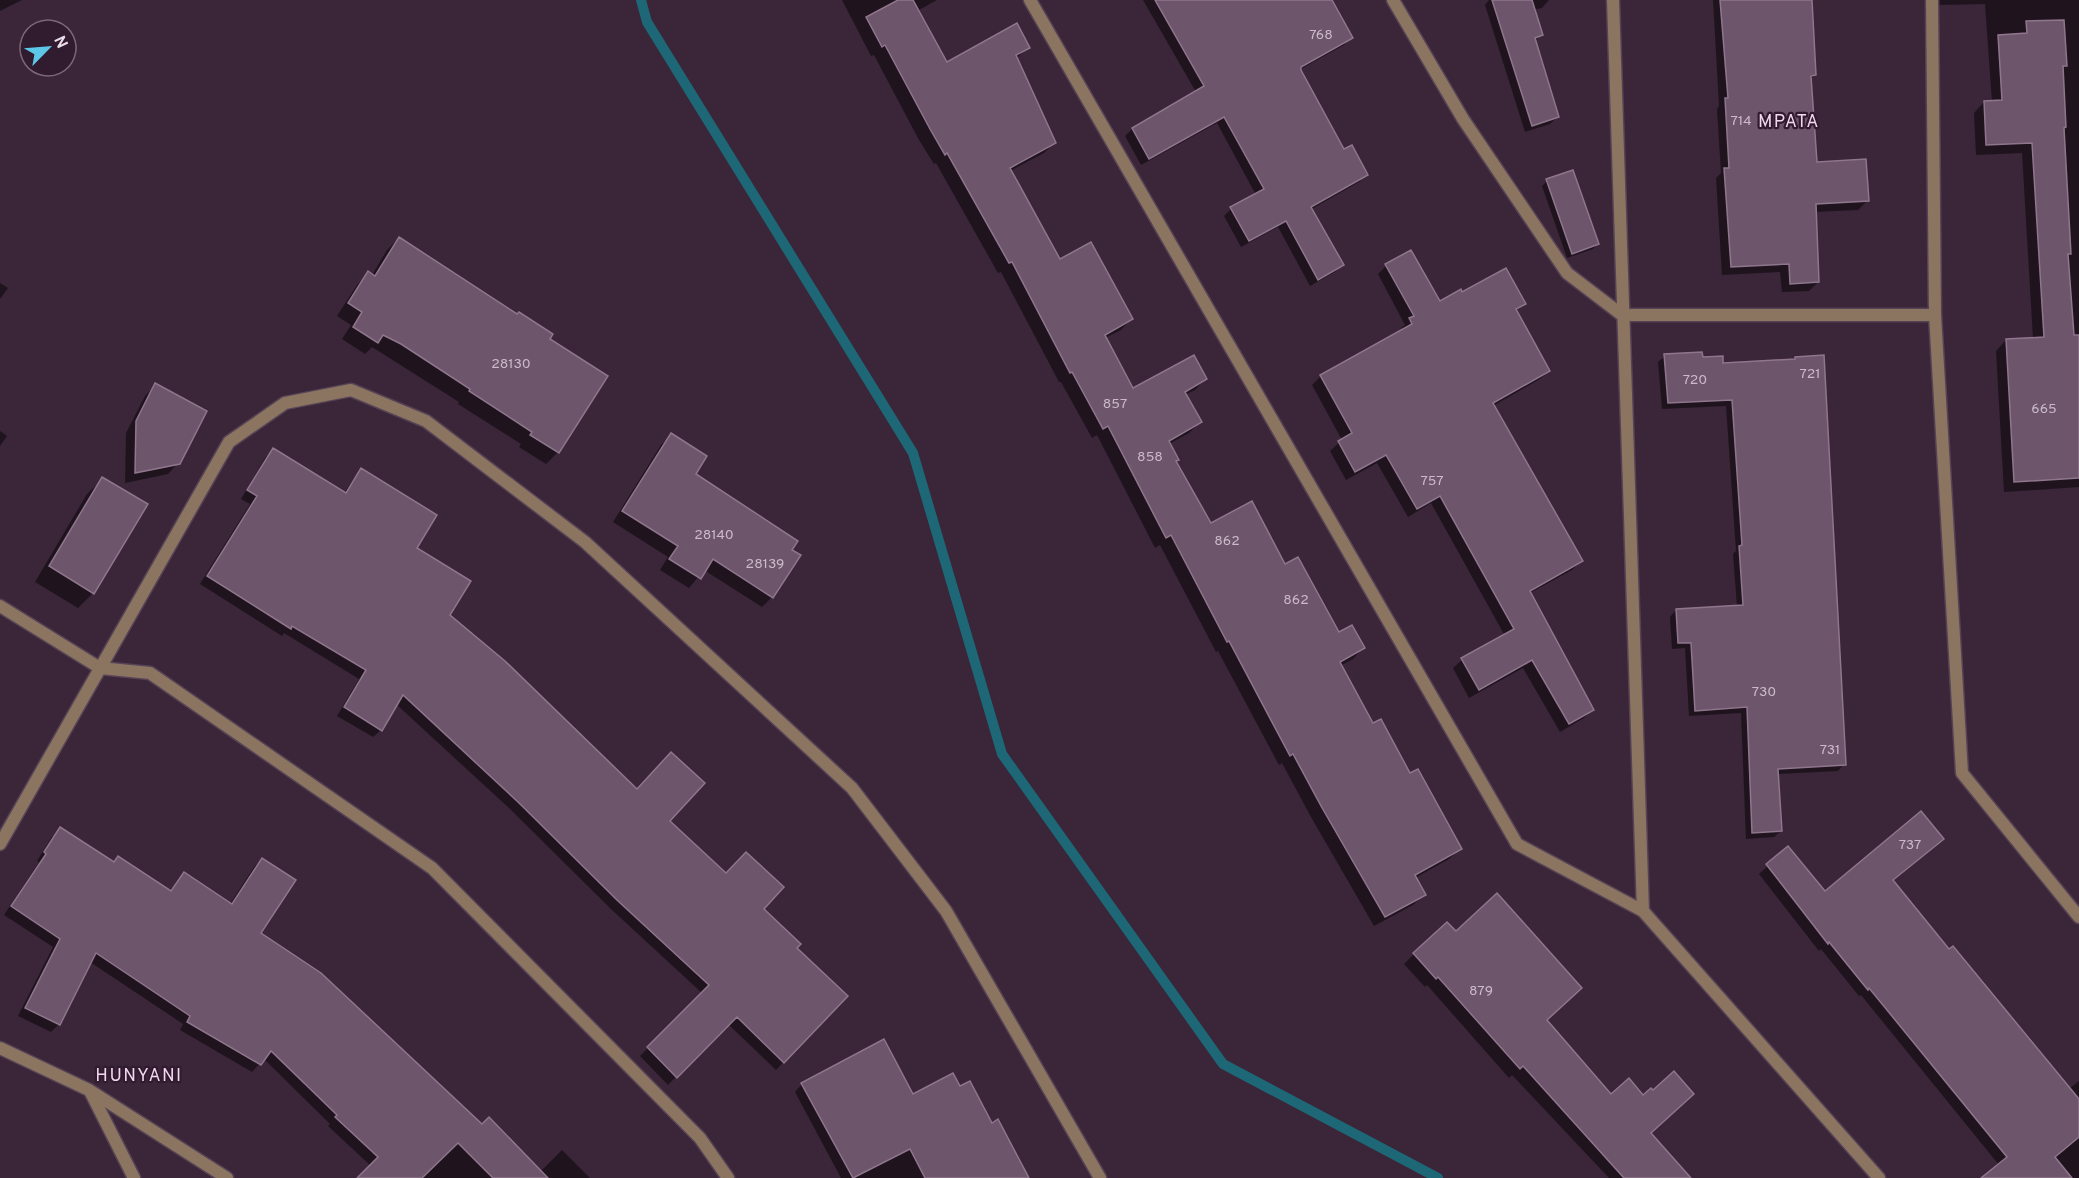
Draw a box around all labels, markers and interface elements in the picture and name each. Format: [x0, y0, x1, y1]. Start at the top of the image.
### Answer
north arrow [18, 18, 78, 78]
house number: 768 [1309, 27, 1333, 44]
text: N [48, 33, 71, 52]
district label: MPATA [1758, 111, 1820, 134]
house number: 714 [1730, 113, 1752, 130]
house number: 28130 [491, 356, 531, 373]
house number: 721 [1800, 366, 1820, 383]
house number: 720 [1683, 372, 1707, 389]
house number: 857 [1103, 396, 1127, 413]
house number: 665 [2031, 401, 2057, 418]
house number: 858 [1137, 449, 1163, 466]
house number: 757 [1420, 473, 1444, 490]
house number: 28140 [694, 527, 734, 544]
house number: 862 [1214, 533, 1240, 550]
house number: 28139 [746, 556, 784, 573]
house number: 862 [1283, 592, 1309, 609]
house number: 730 [1752, 684, 1776, 701]
house number: 731 [1820, 742, 1840, 759]
house number: 737 [1899, 837, 1921, 854]
house number: 879 [1469, 983, 1493, 1000]
district label: HUNYANI [95, 1065, 183, 1088]

